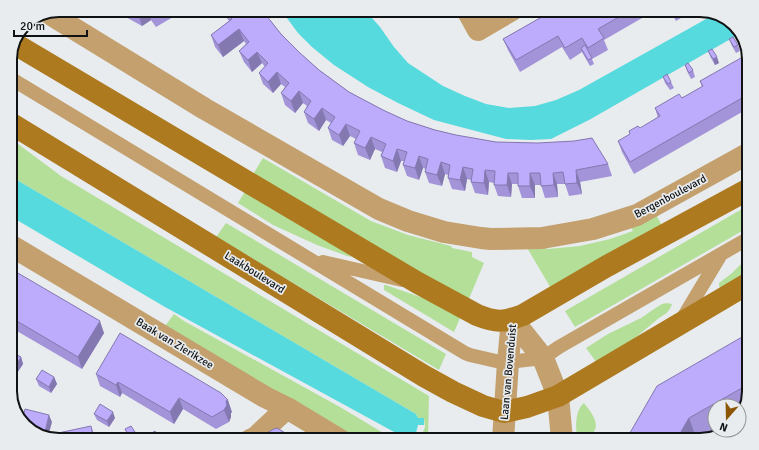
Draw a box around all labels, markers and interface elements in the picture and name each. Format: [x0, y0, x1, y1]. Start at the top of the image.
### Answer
scale bar [14, 12, 87, 38]
text: 20 m [20, 19, 45, 34]
street label: Bergenboulevard [632, 172, 709, 221]
street label: Laakboulevard [222, 249, 287, 296]
street label: Baak van Zierikzee [134, 315, 216, 372]
street label: Laan van Bovenduist [498, 323, 519, 421]
north arrow [707, 398, 747, 438]
text: N [718, 420, 730, 434]

